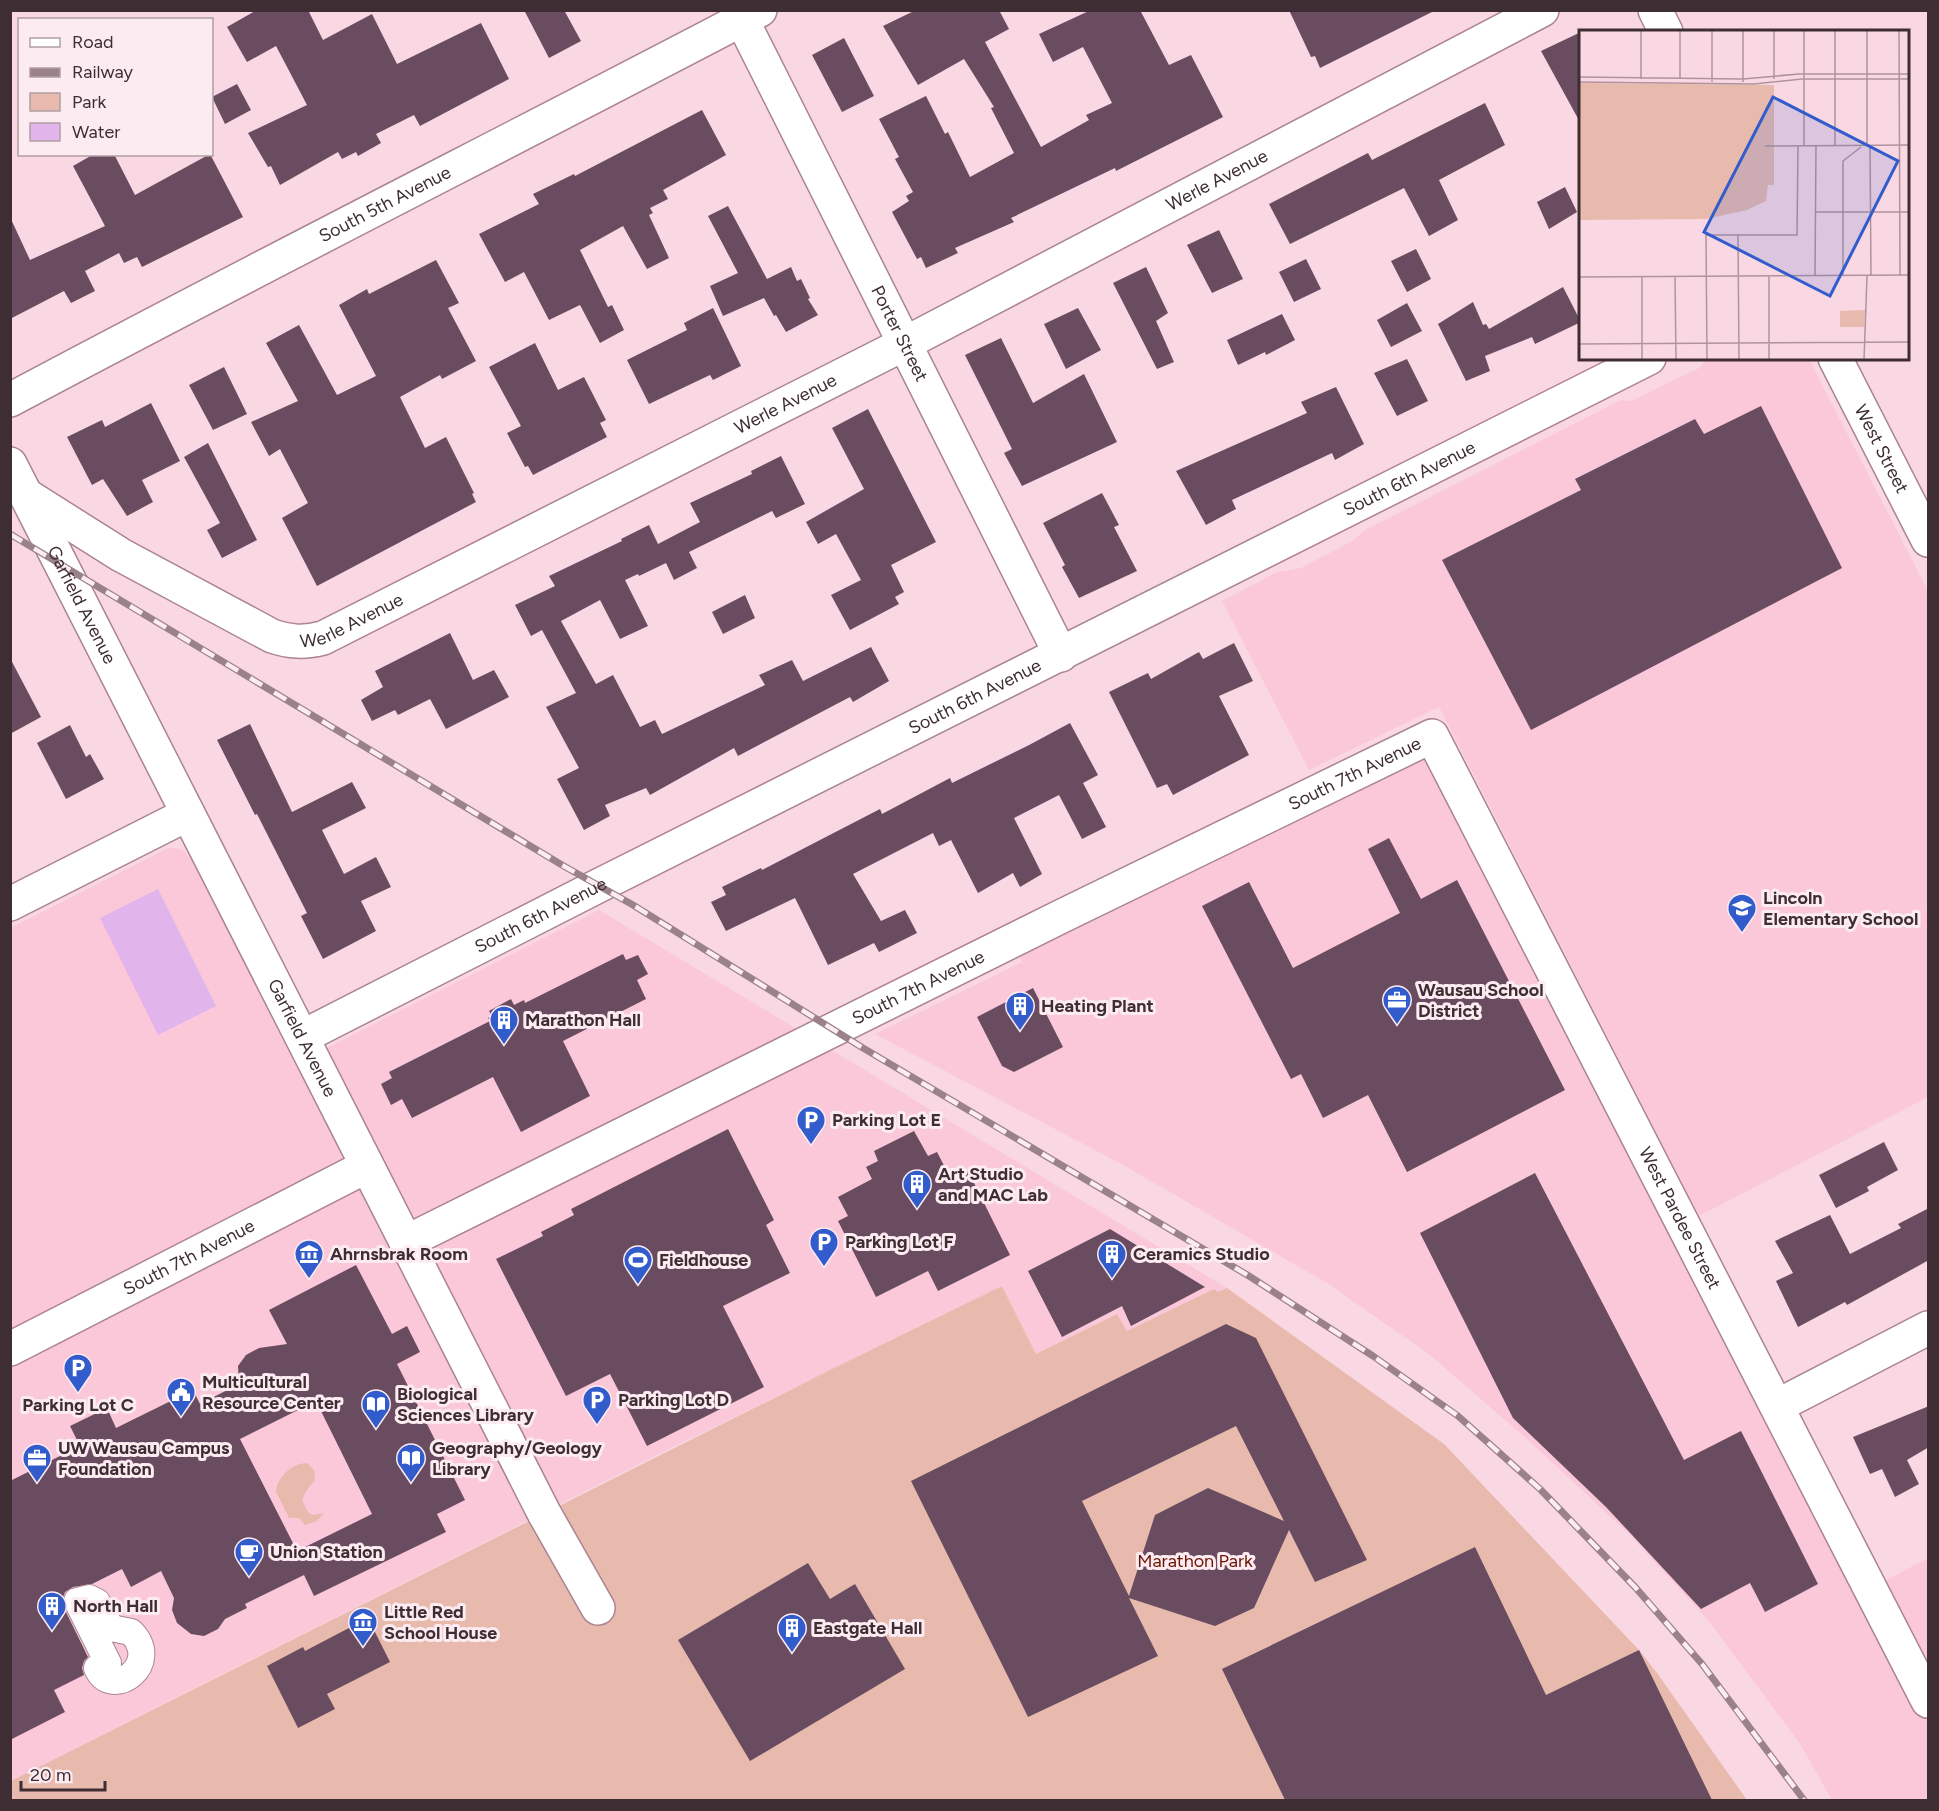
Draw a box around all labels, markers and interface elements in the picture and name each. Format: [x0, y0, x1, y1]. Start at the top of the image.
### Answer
legend [18, 18, 213, 156]
inset map [1579, 30, 1909, 360]
text: Road [72, 31, 113, 53]
text: Railway [72, 61, 134, 83]
text: Park [72, 91, 107, 113]
text: Water [72, 121, 120, 143]
street label: Werle Avenue [1162, 144, 1272, 216]
street label: South 5th Avenue [315, 161, 455, 247]
street label: Porter Street [866, 282, 933, 385]
street label: Werle Avenue [731, 369, 841, 439]
street label: West Street [1850, 401, 1913, 497]
street label: South 6th Avenue [1339, 436, 1479, 521]
street label: Garfield Avenue [42, 542, 121, 668]
street label: Werle Avenue [299, 588, 407, 653]
street label: South 6th Avenue [905, 654, 1045, 739]
street label: South 7th Avenue [1285, 732, 1425, 815]
street label: South 6th Avenue [471, 872, 611, 958]
place label: Lincoln Elementary School [1763, 887, 1918, 930]
school or university icon: Lincoln Elementary School [1726, 892, 1758, 934]
street label: South 7th Avenue [849, 945, 988, 1030]
street label: Garfield Avenue [263, 975, 341, 1101]
place label: Wausau School District [1418, 979, 1544, 1022]
office icon: Wausau School District [1381, 984, 1413, 1026]
building icon: Heating Plant [1004, 990, 1036, 1032]
place label: Heating Plant [1041, 995, 1154, 1017]
building icon: Marathon Hall [488, 1004, 520, 1046]
place label: Marathon Hall [525, 1009, 641, 1031]
parking icon: Parking Lot E [795, 1104, 827, 1146]
place label: Parking Lot E [832, 1109, 941, 1131]
street label: West Pardee Street [1634, 1143, 1725, 1293]
place label: Art Studio and MAC Lab [938, 1163, 1048, 1206]
building icon: Art Studio and MAC Lab [901, 1168, 933, 1210]
street label: South 7th Avenue [119, 1214, 258, 1300]
parking icon: Parking Lot F [808, 1226, 840, 1268]
place label: Parking Lot F [845, 1231, 953, 1253]
museum icon: Ahrnsbrak Room [293, 1238, 325, 1280]
building icon: Ceramics Studio [1096, 1238, 1128, 1280]
place label: Ahrnsbrak Room [330, 1243, 468, 1265]
place label: Ceramics Studio [1133, 1243, 1270, 1265]
sports icon: Fieldhouse [622, 1244, 654, 1286]
place label: Fieldhouse [659, 1249, 748, 1271]
parking icon: Parking Lot C [62, 1352, 94, 1394]
place label: Multicultural Resource Center [202, 1371, 341, 1414]
public building icon: Multicultural Resource Center [165, 1376, 197, 1418]
place label: Biological Sciences Library [397, 1383, 534, 1426]
parking icon: Parking Lot D [581, 1384, 613, 1426]
library icon: Biological Sciences Library [360, 1388, 392, 1430]
place label: Parking Lot D [618, 1389, 729, 1411]
place label: Parking Lot C [22, 1394, 134, 1416]
place label: UW Wausau Campus Foundation [58, 1437, 230, 1480]
place label: Geography/Geology Library [432, 1437, 603, 1480]
office icon: UW Wausau Campus Foundation [21, 1442, 53, 1484]
library icon: Geography/Geology Library [395, 1442, 427, 1484]
cafe icon: Union Station [233, 1536, 265, 1578]
place label: Union Station [270, 1541, 383, 1563]
park label: Marathon Park [1137, 1550, 1253, 1572]
building icon: North Hall [36, 1590, 68, 1632]
place label: North Hall [73, 1595, 158, 1617]
place label: Little Red School House [384, 1601, 497, 1644]
museum icon: Little Red School House [347, 1606, 379, 1648]
building icon: Eastgate Hall [776, 1612, 808, 1654]
place label: Eastgate Hall [813, 1617, 922, 1639]
scale bar [21, 1754, 105, 1792]
text: 20 m [30, 1764, 71, 1786]

